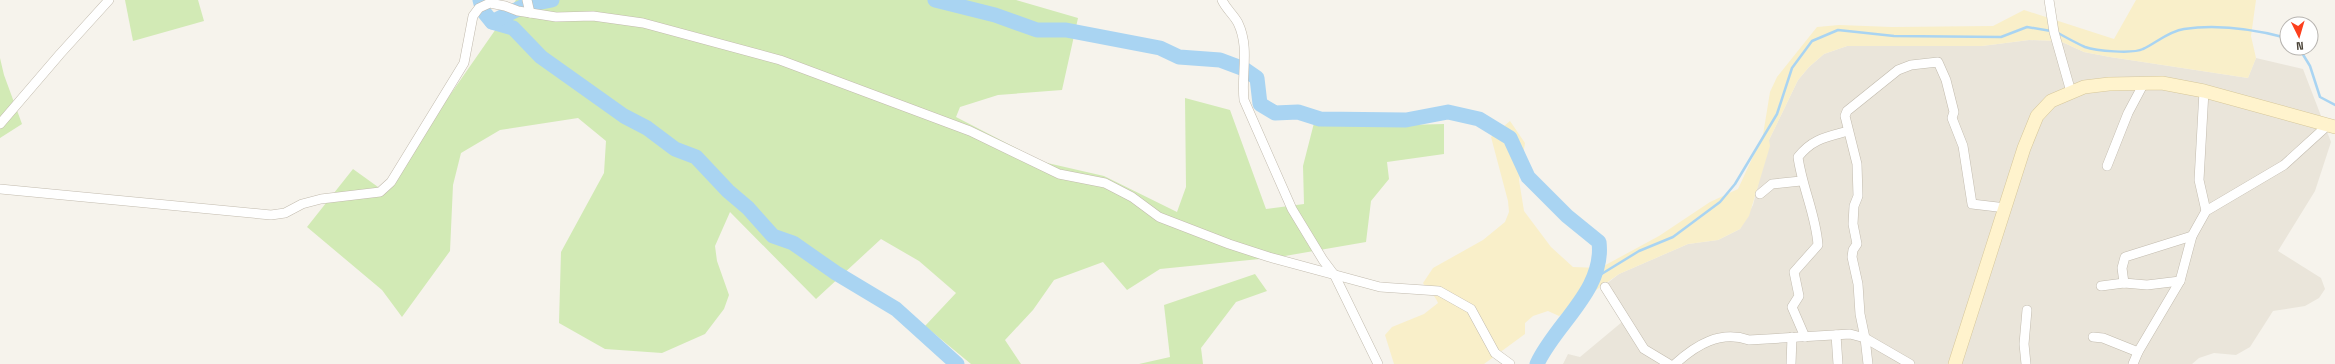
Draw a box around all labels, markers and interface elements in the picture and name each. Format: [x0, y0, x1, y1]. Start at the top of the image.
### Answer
north arrow [2279, 16, 2319, 56]
text: N [2296, 39, 2304, 53]

